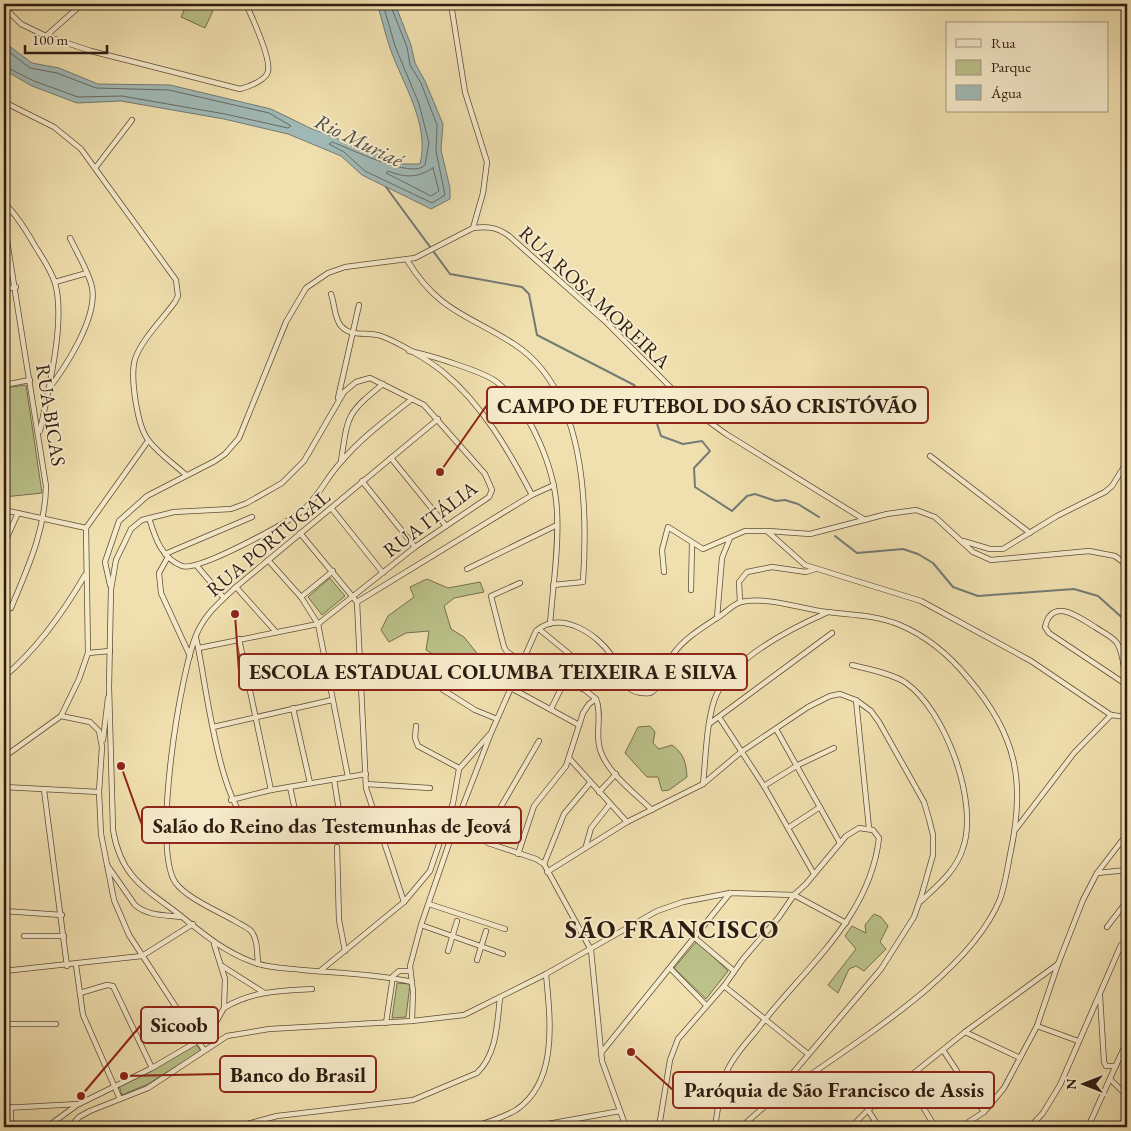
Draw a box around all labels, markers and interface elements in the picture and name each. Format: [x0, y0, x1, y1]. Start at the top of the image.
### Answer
scale bar [25, 22, 108, 54]
legend [946, 22, 1108, 112]
text: 100 m [32, 30, 69, 49]
text: Rua [991, 33, 1016, 52]
text: Parque [991, 57, 1031, 76]
text: Água [990, 83, 1022, 102]
water label: Rio Muriaé [310, 107, 409, 174]
street label: RUA ROSA MOREIRA [514, 220, 676, 374]
street label: RUA BICAS [30, 362, 72, 468]
callout: CAMPO DE FUTEBOL DO SÃO CRISTÓVÃO [487, 387, 928, 423]
text: CAMPO DE FUTEBOL DO SÃO CRISTÓVÃO [497, 392, 917, 419]
street label: RUA ITÁLIA [378, 475, 482, 563]
street label: RUA PORTUGAL [201, 483, 335, 602]
callout: ESCOLA ESTADUAL COLUMBA TEIXEIRA E SILVA [239, 654, 747, 690]
text: ESCOLA ESTADUAL COLUMBA TEIXEIRA E SILVA [249, 658, 738, 685]
callout: Salão do Reino das Testemunhas de Jeová [142, 807, 521, 843]
text: Salão do Reino das Testemunhas de Jeová [153, 812, 512, 839]
district label: SÃO FRANCISCO [565, 913, 779, 945]
callout: Sicoob [141, 1007, 218, 1043]
text: Sicoob [150, 1011, 208, 1038]
callout: Banco do Brasil [220, 1056, 376, 1092]
north arrow [1058, 1058, 1108, 1108]
text: Banco do Brasil [230, 1061, 366, 1088]
callout: Paróquia de São Francisco de Assis [673, 1072, 994, 1108]
text: Paróquia de São Francisco de Assis [684, 1076, 984, 1103]
text: N [1062, 1078, 1080, 1090]

